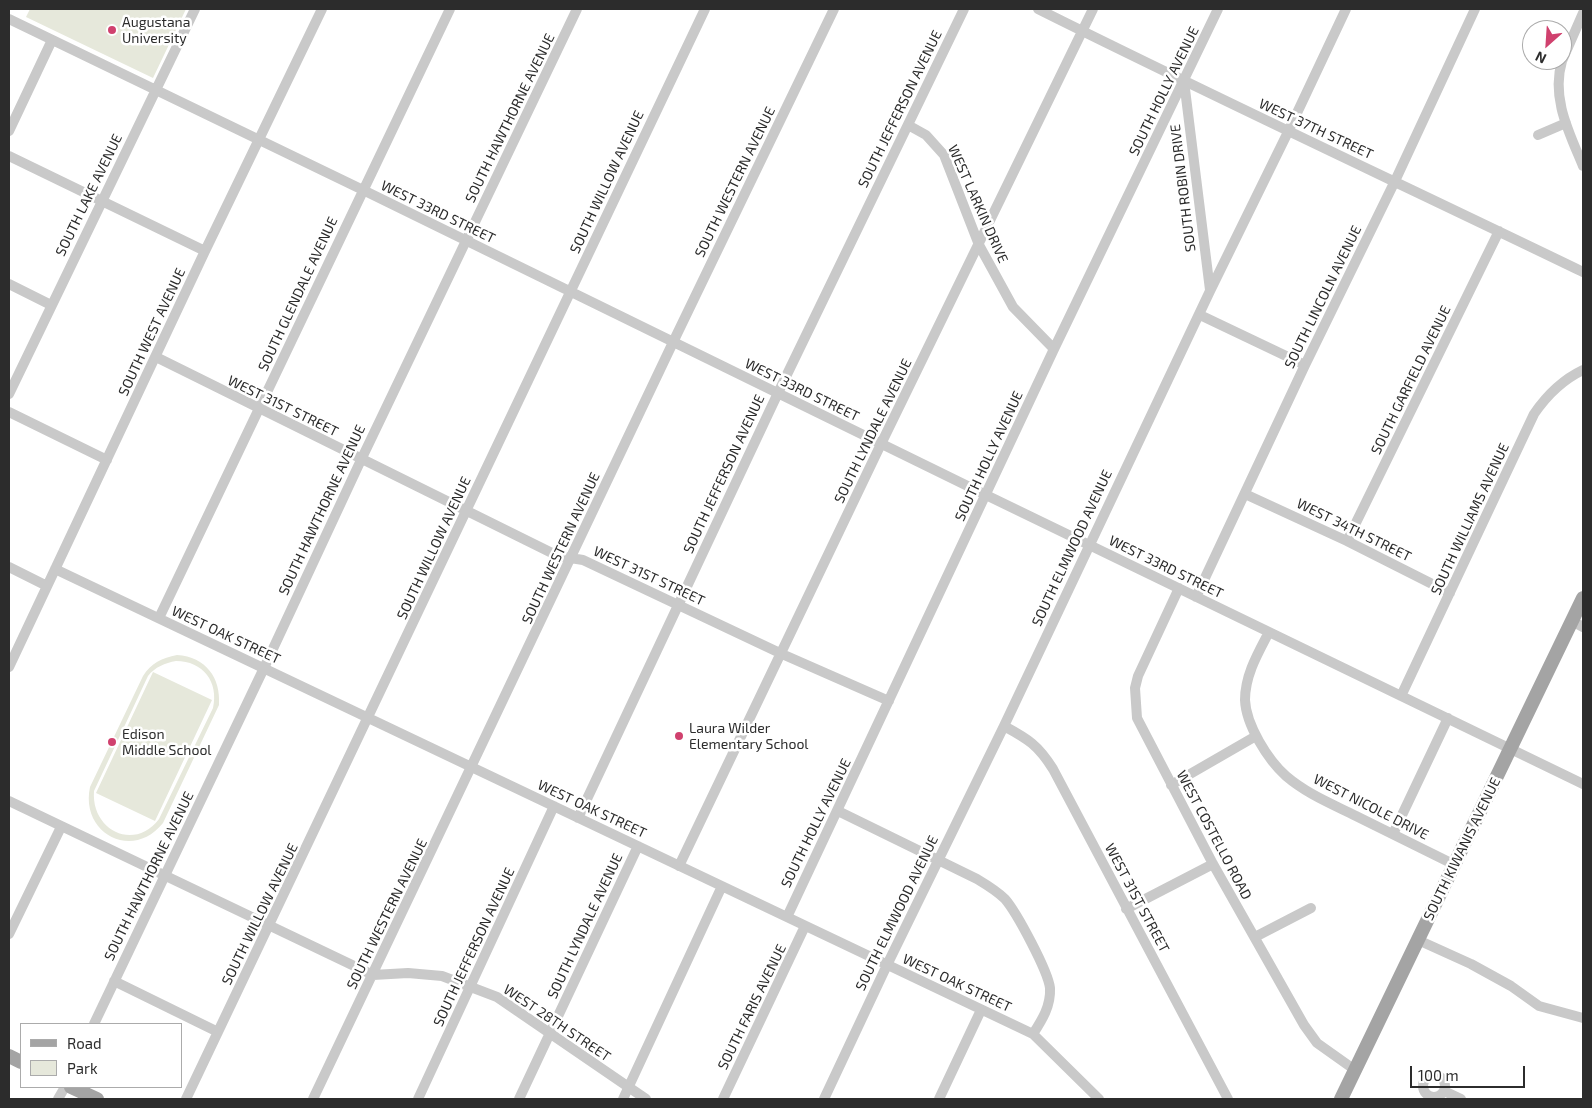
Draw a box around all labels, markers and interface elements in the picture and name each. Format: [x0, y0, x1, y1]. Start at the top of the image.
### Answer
place label: Augustana University [122, 14, 190, 46]
north arrow [1522, 20, 1572, 70]
marker: Augustana University [106, 24, 118, 36]
street label: SOUTH HOLLY AVENUE [1125, 24, 1203, 158]
street label: SOUTH JEFFERSON AVENUE [854, 28, 946, 190]
street label: SOUTH HAWTHORNE AVENUE [462, 31, 558, 205]
text: N [1532, 48, 1549, 68]
street label: WEST 37TH STREET [1256, 95, 1376, 163]
street label: SOUTH WESTERN AVENUE [691, 104, 779, 260]
street label: SOUTH WILLOW AVENUE [567, 108, 647, 256]
street label: SOUTH ROBIN DRIVE [1167, 123, 1199, 253]
street label: SOUTH LAKE AVENUE [52, 131, 126, 259]
street label: WEST LARKIN DRIVE [944, 142, 1012, 266]
street label: WEST 33RD STREET [378, 177, 498, 247]
street label: SOUTH GLENDALE AVENUE [255, 214, 341, 374]
street label: SOUTH LINCOLN AVENUE [1281, 223, 1365, 371]
street label: SOUTH WEST AVENUE [115, 265, 189, 399]
street label: SOUTH GARFIELD AVENUE [1368, 303, 1454, 457]
street label: WEST 33RD STREET [742, 355, 862, 425]
street label: SOUTH LYNDALE AVENUE [831, 356, 915, 506]
street label: WEST 31ST STREET [225, 372, 341, 440]
street label: SOUTH HOLLY AVENUE [951, 388, 1027, 524]
street label: SOUTH JEFFERSON AVENUE [680, 392, 768, 556]
street label: SOUTH HAWTHORNE AVENUE [275, 422, 369, 598]
street label: SOUTH WILLIAMS AVENUE [1427, 440, 1513, 598]
street label: SOUTH ELMWOOD AVENUE [1028, 467, 1116, 629]
street label: SOUTH WESTERN AVENUE [518, 470, 604, 626]
street label: SOUTH WILLOW AVENUE [394, 474, 474, 622]
street label: WEST 34TH STREET [1294, 495, 1414, 565]
street label: WEST 33RD STREET [1106, 532, 1226, 602]
street label: WEST 31ST STREET [591, 543, 707, 609]
street label: WEST OAK STREET [169, 602, 283, 668]
place label: Laura Wilder Elementary School [689, 720, 808, 752]
place label: Edison Middle School [122, 726, 211, 759]
marker: Laura Wilder Elementary School [673, 730, 685, 742]
marker: Edison Middle School [106, 736, 118, 748]
street label: SOUTH HOLLY AVENUE [777, 756, 855, 890]
street label: WEST COSTELLO ROAD [1173, 768, 1255, 902]
street label: WEST NICOLE DRIVE [1311, 771, 1431, 843]
street label: SOUTH KIWANIS AVENUE [1420, 775, 1504, 923]
street label: WEST OAK STREET [535, 776, 649, 842]
street label: SOUTH HAWTHORNE AVENUE [101, 789, 197, 963]
street label: SOUTH ELMWOOD AVENUE [852, 833, 942, 993]
street label: SOUTH WESTERN AVENUE [343, 836, 431, 992]
street label: SOUTH WILLOW AVENUE [218, 840, 302, 988]
street label: WEST 31ST STREET [1101, 841, 1173, 955]
street label: SOUTH LYNDALE AVENUE [544, 851, 626, 1001]
street label: SOUTH JEFFERSON AVENUE [430, 865, 518, 1029]
street label: SOUTH FARIS AVENUE [714, 941, 790, 1073]
street label: WEST OAK STREET [900, 950, 1014, 1016]
street label: WEST 28TH STREET [500, 981, 614, 1065]
legend [20, 1023, 182, 1088]
text: Road [67, 1034, 102, 1052]
scale bar [1412, 1056, 1527, 1088]
text: Park [67, 1059, 98, 1077]
text: 100 m [1418, 1066, 1459, 1084]

